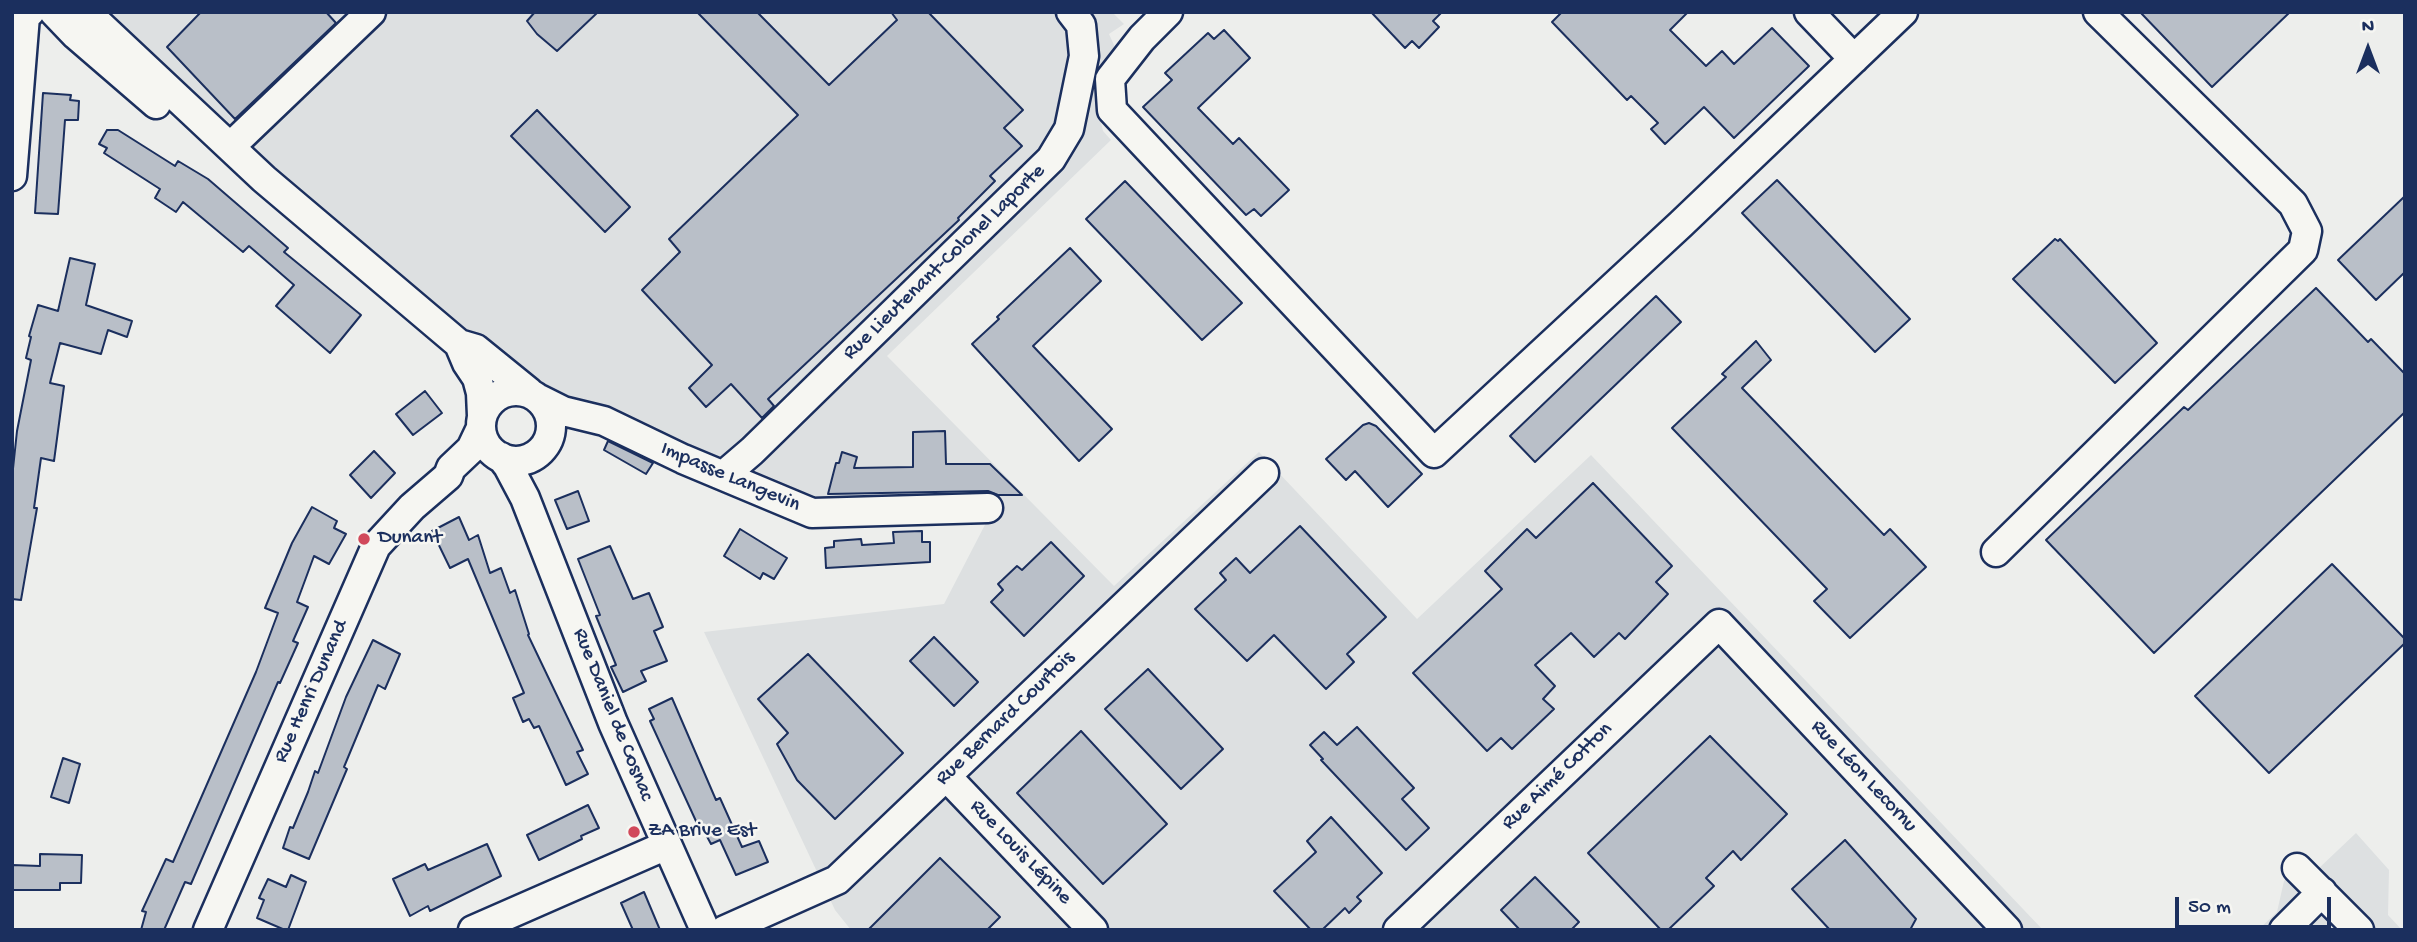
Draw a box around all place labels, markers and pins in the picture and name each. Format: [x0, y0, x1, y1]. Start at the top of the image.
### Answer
place label: Dunant [378, 526, 442, 552]
marker: Dunant [356, 531, 372, 547]
place label: ZA Brive Est [648, 819, 756, 845]
marker: ZA Brive Est [626, 824, 642, 840]

